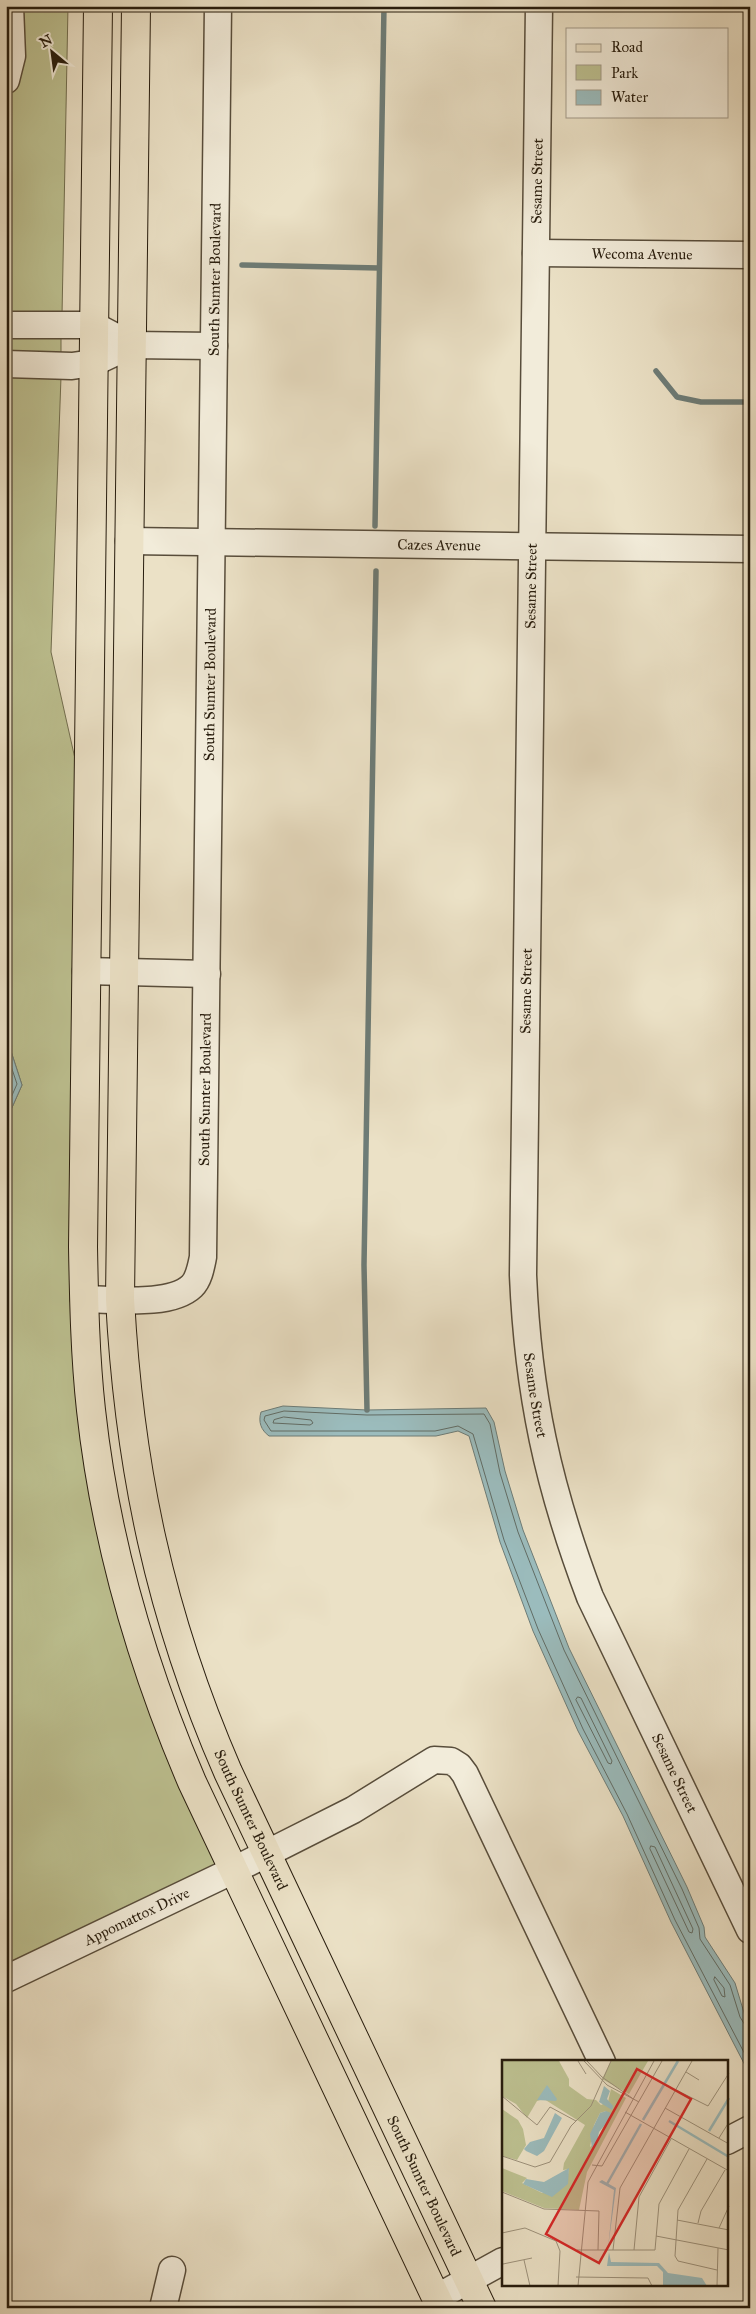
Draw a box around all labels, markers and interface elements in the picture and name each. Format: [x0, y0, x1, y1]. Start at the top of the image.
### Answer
north arrow [28, 28, 78, 78]
legend [566, 28, 728, 118]
text: N [37, 31, 55, 51]
text: Road [611, 38, 643, 56]
text: Park [611, 64, 638, 82]
text: Water [611, 88, 648, 106]
street label: Sesame Street [527, 137, 547, 224]
street label: South Sumter Boulevard [205, 202, 225, 356]
street label: Wecoma Avenue [591, 245, 693, 263]
street label: Cazes Avenue [397, 535, 481, 555]
street label: Sesame Street [521, 542, 541, 629]
street label: South Sumter Boulevard [200, 607, 220, 761]
street label: Sesame Street [516, 947, 536, 1034]
street label: South Sumter Boulevard [195, 1012, 215, 1166]
street label: Sesame Street [520, 1352, 551, 1440]
street label: Sesame Street [648, 1730, 702, 1816]
street label: South Sumter Boulevard [210, 1747, 292, 1893]
street label: Appomattox Drive [80, 1884, 192, 1950]
inset map [502, 2060, 728, 2286]
street label: South Sumter Boulevard [383, 2113, 465, 2259]

